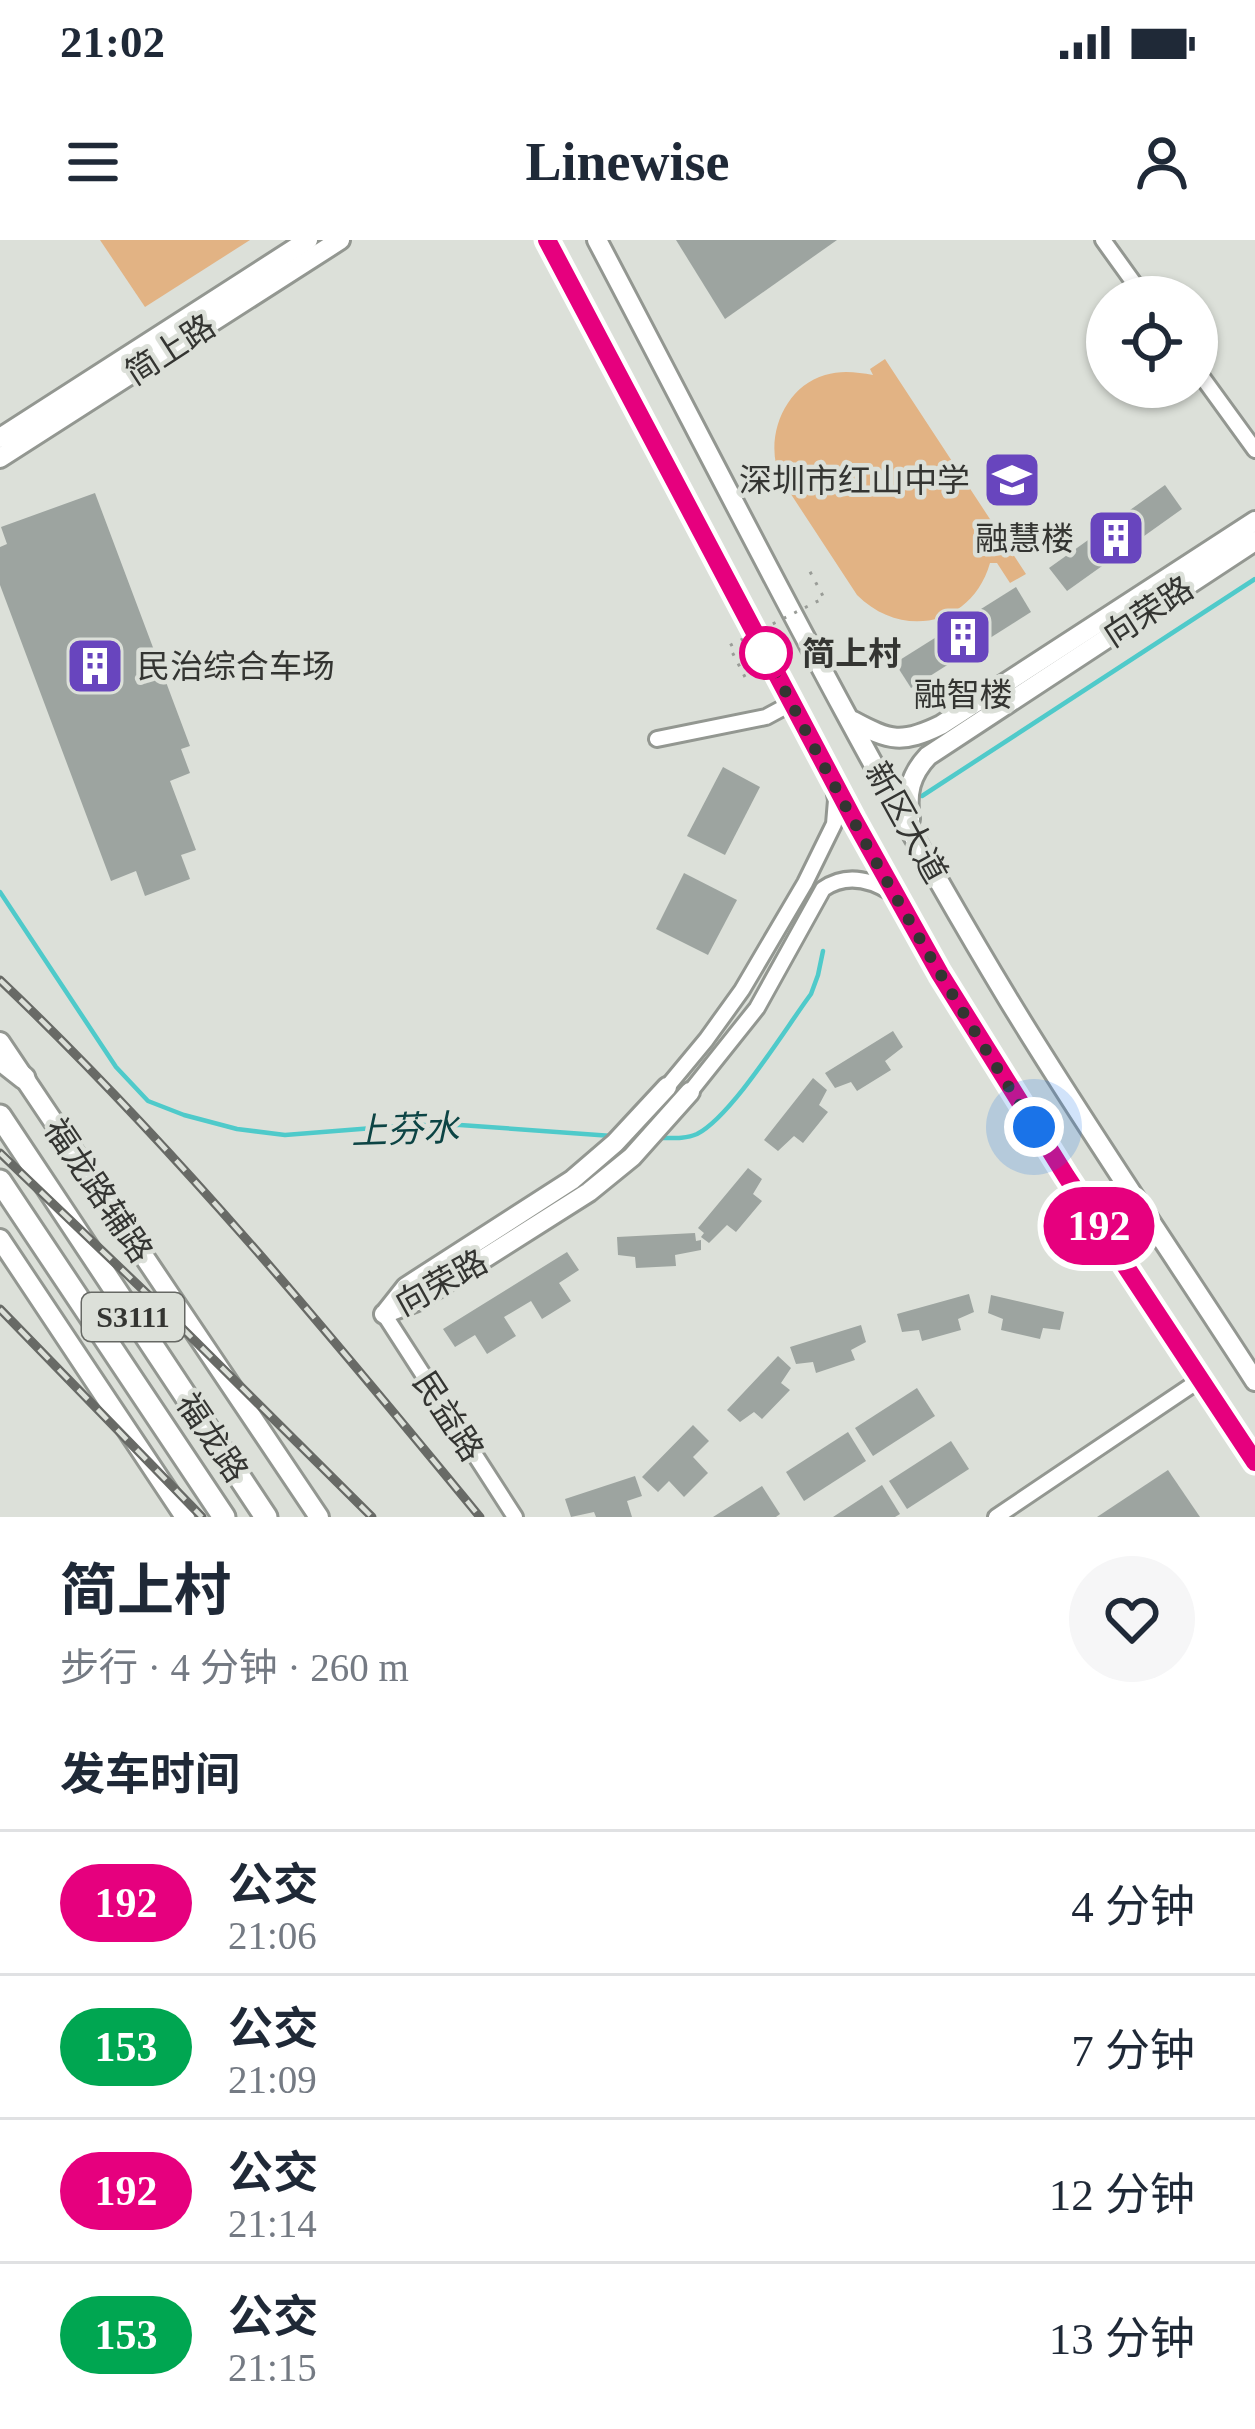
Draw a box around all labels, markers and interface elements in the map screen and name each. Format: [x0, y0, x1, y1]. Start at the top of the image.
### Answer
text: 21:02 [60, 17, 165, 67]
icon: menu [60, 129, 126, 195]
icon: person [1129, 129, 1195, 195]
text: Linewise [525, 132, 730, 192]
map controls [1086, 276, 1218, 408]
button: locate [1086, 276, 1218, 408]
street label: 简上路 [119, 308, 222, 392]
school or university icon: 深圳市红山中学 [981, 449, 1043, 511]
place label: 深圳市红山中学 [739, 463, 970, 499]
building icon: 融慧楼 [1085, 507, 1147, 569]
place label: 融慧楼 [975, 521, 1074, 557]
street label: 向荣路 [1097, 570, 1200, 654]
building icon: 融智楼 [932, 606, 994, 668]
marker: 简上村 [741, 628, 791, 678]
building icon: 民治综合车场 [64, 635, 126, 697]
place label: 简上村 [802, 636, 901, 672]
place label: 民治综合车场 [137, 649, 335, 685]
place label: 融智楼 [914, 677, 1013, 713]
street label: 新区大道 [858, 756, 954, 889]
your location [1004, 1097, 1064, 1157]
water label: 上芬水 [350, 1108, 462, 1152]
street label: 福龙路辅路 [37, 1112, 159, 1269]
line badge: 192 [1030, 1187, 1168, 1265]
text: 192 [1068, 1203, 1131, 1249]
street label: 向荣路 [389, 1243, 494, 1323]
road number: S3111 [82, 1293, 184, 1341]
street label: 民益路 [406, 1365, 490, 1468]
street label: 福龙路 [170, 1386, 255, 1489]
button: heart [1069, 1556, 1195, 1682]
text: 简上村 [60, 1559, 231, 1622]
text: 步行 · 4 分钟 · 260 m [60, 1646, 409, 1689]
text: 发车时间 [60, 1750, 240, 1800]
text: 公交 [228, 1860, 318, 1910]
text: 192 [95, 1880, 158, 1926]
text: 4 分钟 [1071, 1882, 1195, 1932]
text: 21:06 [228, 1914, 317, 1957]
text: 公交 [228, 2004, 318, 2054]
text: 153 [95, 2024, 158, 2070]
text: 7 分钟 [1071, 2026, 1195, 2076]
text: 21:09 [228, 2058, 317, 2101]
text: 公交 [228, 2148, 318, 2198]
text: 192 [95, 2168, 158, 2214]
text: 12 分钟 [1049, 2170, 1195, 2220]
text: 21:14 [228, 2202, 317, 2245]
text: 公交 [228, 2292, 318, 2342]
text: 153 [95, 2312, 158, 2358]
text: 13 分钟 [1049, 2314, 1195, 2364]
text: 21:15 [228, 2346, 317, 2389]

